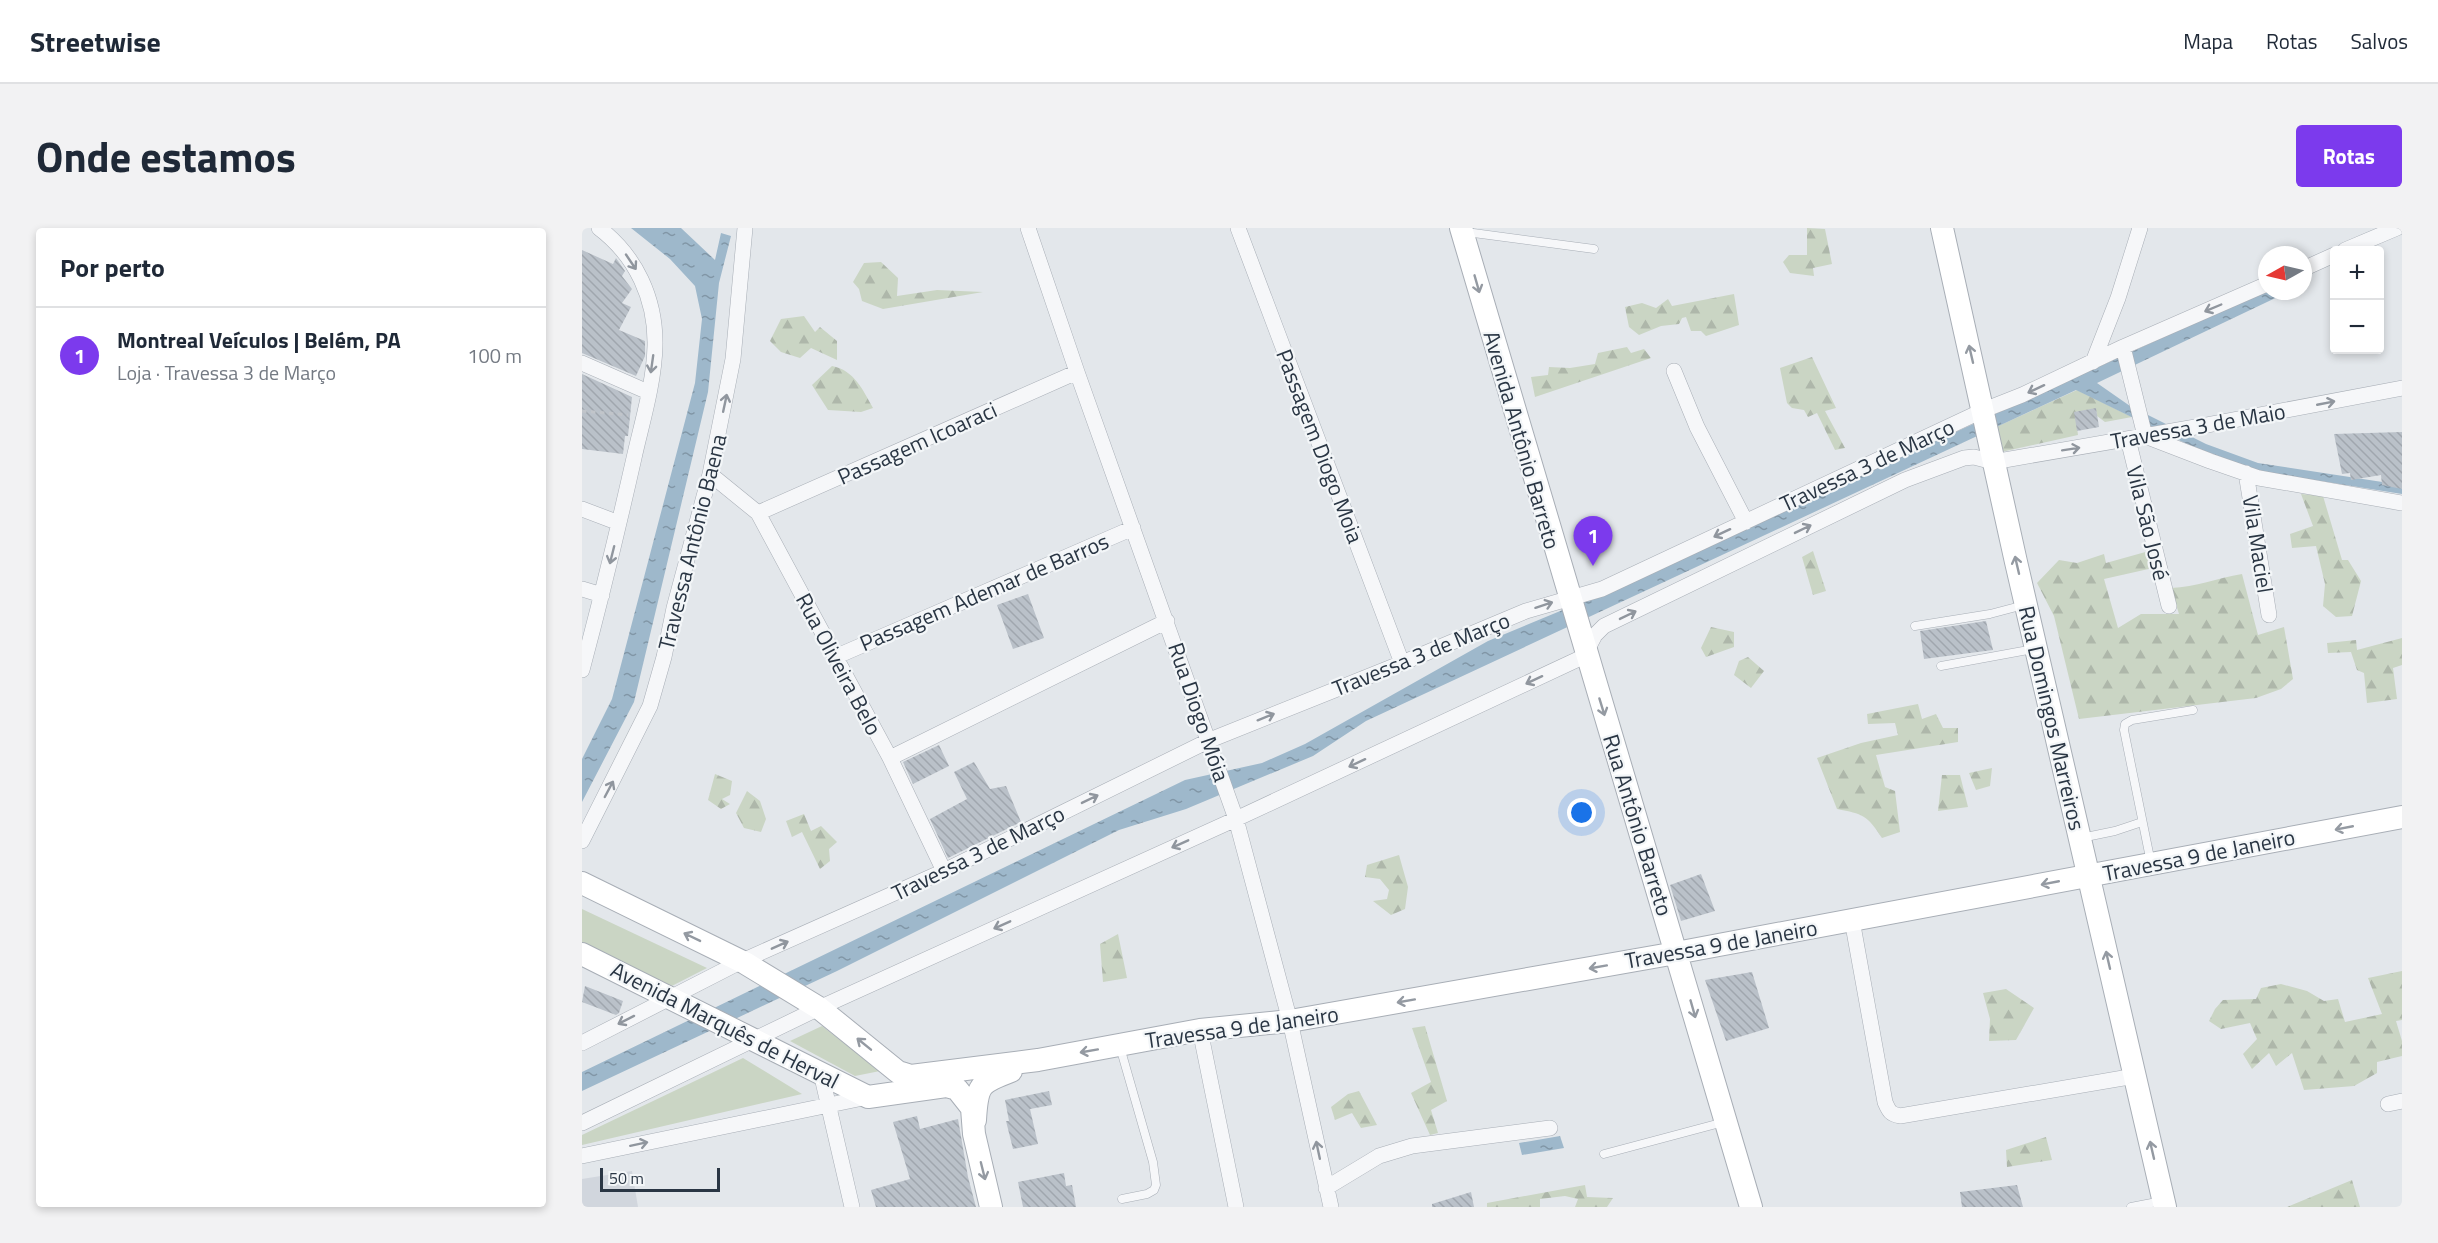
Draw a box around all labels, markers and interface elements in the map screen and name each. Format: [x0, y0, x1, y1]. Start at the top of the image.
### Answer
text: Streetwise [30, 20, 161, 63]
text: Mapa [2183, 25, 2233, 57]
text: Rotas [2266, 25, 2317, 57]
text: Salvos [2350, 25, 2408, 57]
text: Onde estamos [36, 124, 296, 188]
button: Rotas [2296, 125, 2402, 187]
north arrow [2258, 246, 2312, 300]
map controls [2330, 246, 2384, 354]
button: + [2330, 246, 2384, 300]
text: Por perto [60, 248, 165, 287]
one-way arrow [626, 253, 638, 270]
one-way arrow [1472, 274, 1483, 293]
button: − [2330, 300, 2384, 354]
one-way arrow [2205, 303, 2223, 314]
text: Montreal Veículos | Belém, PA [117, 323, 401, 357]
street label: Avenida Antônio Barreto [1475, 327, 1569, 553]
text: 1 [74, 340, 85, 371]
text: 100 m [467, 340, 522, 371]
street label: Passagem Diogo Moia [1267, 344, 1373, 548]
one-way arrow [1965, 345, 1976, 365]
one-way arrow [647, 353, 658, 373]
text: Loja · Travessa 3 de Março [117, 357, 336, 388]
one-way arrow [2027, 383, 2045, 395]
one-way arrow [720, 393, 731, 413]
street label: Passagem Icoaraci [832, 393, 1002, 493]
street label: Travessa 3 de Maio [2108, 394, 2288, 458]
one-way arrow [2316, 397, 2335, 408]
street label: Travessa 3 de Março [1774, 410, 1960, 520]
street label: Travessa Antônio Baena [649, 430, 735, 654]
one-way arrow [2061, 443, 2081, 454]
street label: Vila São José [2117, 462, 2179, 584]
street label: Vila Maciel [2233, 493, 2283, 595]
pin: 1 [1574, 516, 1612, 566]
one-way arrow [1793, 522, 1811, 534]
street label: Passagem Ademar de Barros [854, 524, 1114, 660]
one-way arrow [1713, 528, 1731, 539]
one-way arrow [605, 545, 617, 564]
one-way arrow [2010, 556, 2022, 575]
street label: Rua Oliveira Belo [787, 587, 891, 741]
one-way arrow [1534, 599, 1553, 610]
street label: Rua Domingos Marreiros [2010, 602, 2094, 834]
street label: Travessa 3 de Março [1327, 603, 1515, 705]
one-way arrow [1618, 608, 1636, 620]
street label: Rua Diogo Móia [1159, 638, 1239, 786]
one-way arrow [1525, 675, 1543, 687]
one-way arrow [1597, 697, 1608, 716]
one-way arrow [1257, 711, 1275, 722]
street label: Rua Antônio Barreto [1594, 730, 1682, 920]
one-way arrow [1348, 757, 1366, 769]
one-way arrow [603, 781, 615, 798]
one-way arrow [1080, 793, 1098, 805]
street label: Travessa 3 de Março [886, 796, 1070, 910]
your location [1567, 798, 1596, 827]
street label: Travessa 9 de Janeiro [2100, 820, 2298, 890]
one-way arrow [2335, 823, 2355, 834]
one-way arrow [1171, 839, 1189, 851]
one-way arrow [2040, 878, 2060, 889]
street label: Travessa 9 de Janeiro [1622, 910, 1820, 978]
one-way arrow [994, 920, 1012, 931]
one-way arrow [684, 931, 702, 942]
one-way arrow [771, 938, 789, 949]
one-way arrow [2102, 951, 2114, 970]
street label: Avenida Marquês de Herval [605, 953, 845, 1097]
one-way arrow [1588, 962, 1608, 973]
one-way arrow [1396, 996, 1416, 1007]
street label: Travessa 9 de Janeiro [1143, 997, 1341, 1057]
one-way arrow [1687, 999, 1699, 1018]
one-way arrow [618, 1014, 635, 1026]
one-way arrow [856, 1037, 872, 1050]
one-way arrow [1080, 1046, 1099, 1057]
one-way arrow [629, 1138, 649, 1149]
one-way arrow [1311, 1141, 1323, 1160]
one-way arrow [2146, 1141, 2158, 1160]
one-way arrow [977, 1161, 989, 1180]
scale bar [600, 1165, 720, 1192]
text: 50 m [609, 1166, 644, 1190]

